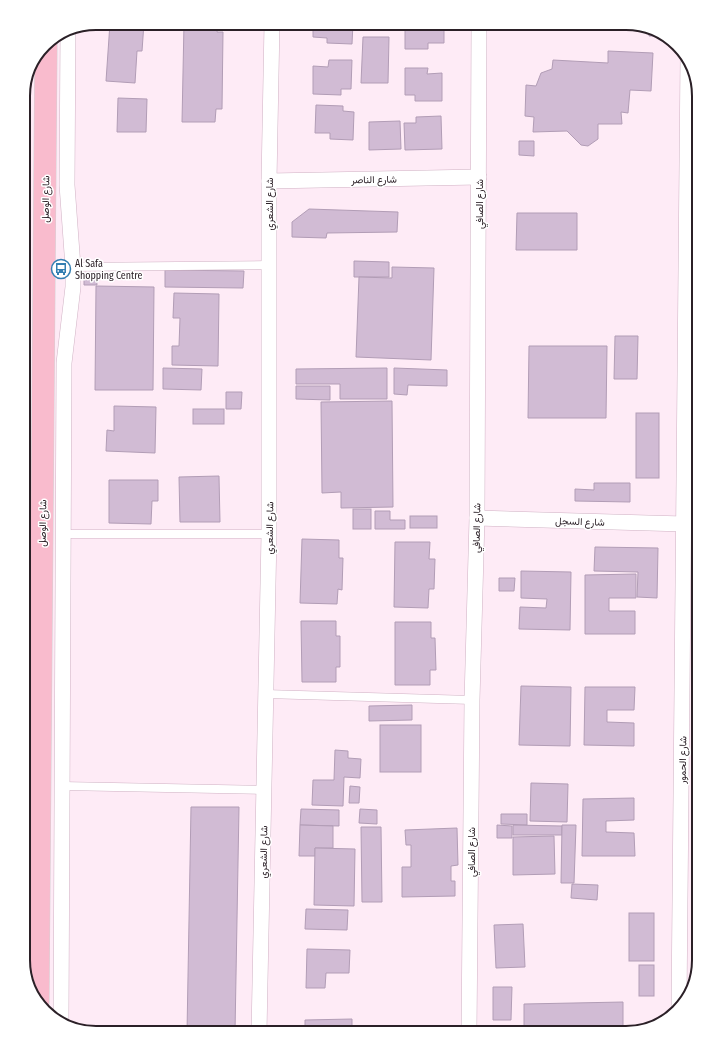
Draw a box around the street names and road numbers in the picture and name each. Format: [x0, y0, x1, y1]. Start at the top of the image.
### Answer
street label: شارع الناصر [350, 174, 397, 186]
street label: شارع الوصل [40, 175, 52, 223]
street label: شارع الشعري [264, 178, 278, 230]
street label: شارع الصافي [474, 179, 488, 229]
street label: شارع الوصل [37, 499, 49, 547]
street label: شارع الشعري [264, 501, 278, 555]
street label: شارع الصافي [471, 503, 485, 553]
street label: شارع السجل [555, 515, 605, 529]
street label: شارع الحمور [677, 736, 689, 785]
street label: شارع الشعري [258, 825, 272, 879]
street label: شارع الصافي [466, 827, 480, 877]

